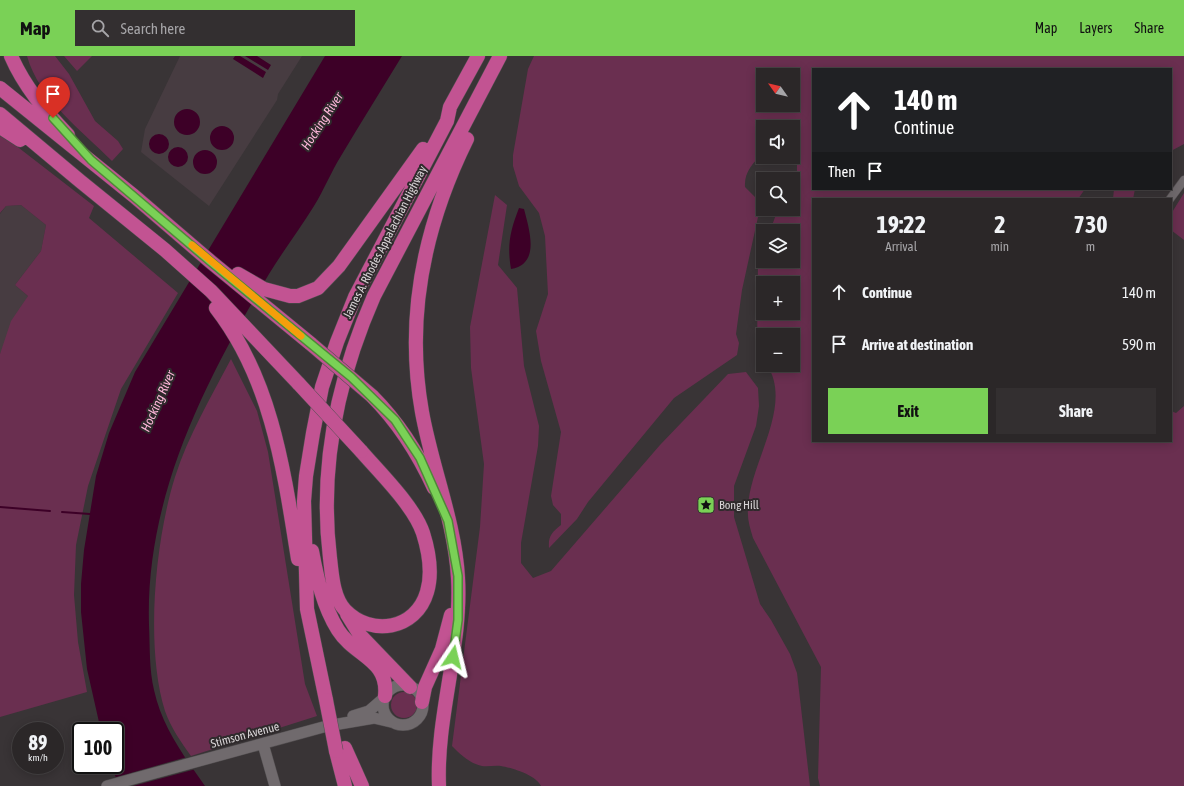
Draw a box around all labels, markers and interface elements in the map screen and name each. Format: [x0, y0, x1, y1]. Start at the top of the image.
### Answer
search box [75, 10, 355, 46]
text: Map [20, 17, 51, 39]
icon: search [89, 17, 111, 39]
text: Search here [121, 20, 185, 37]
text: Map [1035, 20, 1057, 36]
text: Layers [1079, 20, 1112, 36]
text: Share [1134, 20, 1164, 36]
north arrow [756, 68, 800, 112]
map controls [756, 68, 800, 372]
pin [36, 77, 70, 118]
icon: arrive [42, 83, 64, 105]
icon: ahead [828, 84, 880, 136]
text: 140 m [894, 84, 957, 116]
water label: Hocking River [298, 88, 347, 153]
text: Continue [894, 117, 954, 138]
button: sound [756, 120, 800, 164]
icon: arrive [864, 160, 886, 182]
street label: James A. Rhodes Appalachian Highway [340, 163, 430, 321]
text: Then [828, 163, 856, 180]
button: search [756, 172, 800, 216]
text: 19:22 [877, 211, 926, 238]
text: 2 [994, 211, 1005, 238]
text: 730 [1074, 211, 1107, 238]
button: layers [756, 224, 800, 268]
text: Arrival [885, 239, 917, 254]
text: min [990, 239, 1009, 254]
text: m [1086, 239, 1095, 254]
button: + [756, 276, 800, 320]
icon: ahead [828, 281, 850, 303]
text: Continue [862, 284, 912, 301]
text: 140 m [1122, 284, 1156, 301]
button: − [756, 328, 800, 372]
icon: arrive [828, 333, 850, 355]
text: Arrive at destination [862, 336, 973, 353]
text: 590 m [1122, 336, 1156, 353]
water label: Hocking River [138, 367, 179, 434]
button: Exit [828, 388, 988, 434]
button: Share [996, 388, 1156, 434]
place icon: Bong Hill [696, 495, 716, 515]
place label: Bong Hill [719, 498, 760, 512]
position arrow [432, 636, 474, 678]
street label: Stimson Avenue [209, 719, 281, 751]
speed limit sign: 100 [72, 722, 124, 774]
text: 89 [29, 731, 47, 754]
text: km/h [28, 752, 48, 763]

